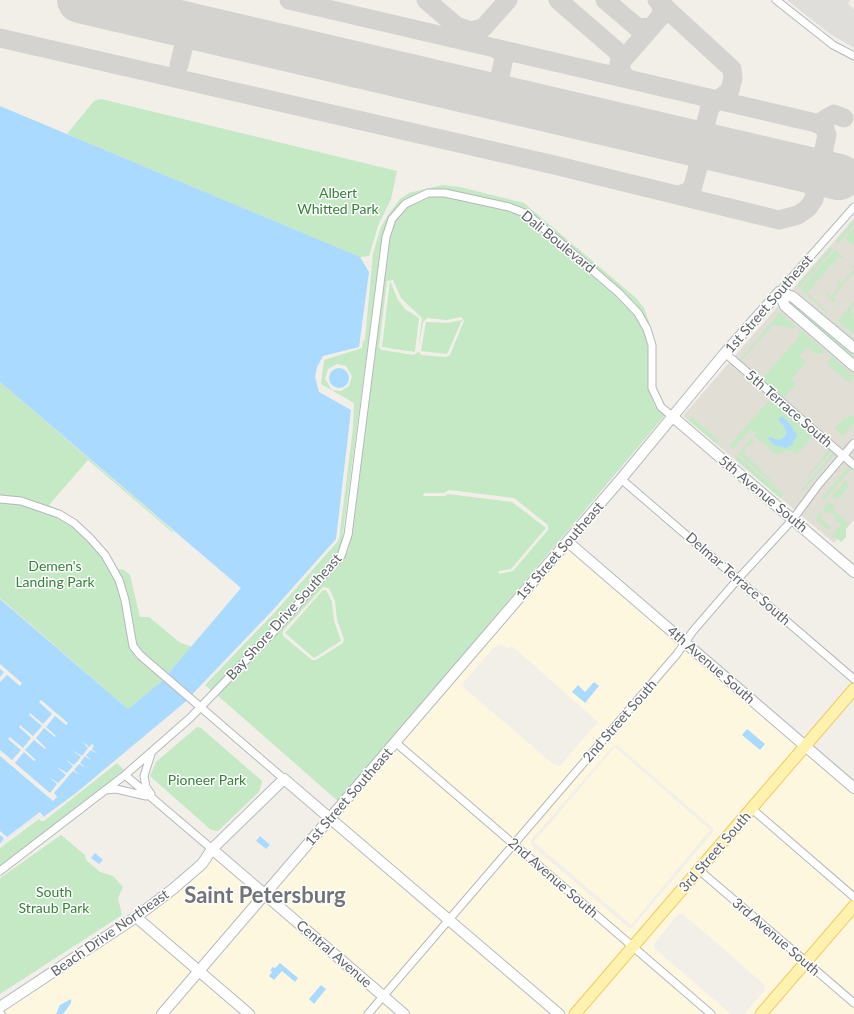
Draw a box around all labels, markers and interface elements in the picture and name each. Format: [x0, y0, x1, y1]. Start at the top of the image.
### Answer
park label: Albert Whitted Park [297, 185, 379, 218]
street label: Dali Boulevard [518, 207, 598, 277]
street label: 1st Street Southeast [722, 251, 816, 357]
street label: 5th Terrace South [742, 367, 836, 451]
street label: 5th Avenue South [715, 452, 811, 536]
street label: 1st Street Southeast [513, 498, 607, 604]
street label: Delmar Terrace South [682, 529, 794, 629]
street label: Bay Shore Drive Southeast [223, 550, 345, 684]
park label: Demen's Landing Park [15, 558, 95, 590]
street label: 4th Avenue South [664, 622, 758, 708]
street label: 2nd Street South [580, 676, 660, 766]
street label: 1st Street Southeast [302, 744, 396, 850]
park label: Pioneer Park [168, 772, 246, 788]
street label: 3rd Street South [676, 808, 754, 896]
street label: 2nd Avenue South [505, 834, 601, 922]
district label: Saint Petersburg [184, 883, 346, 909]
park label: South Straub Park [19, 884, 89, 916]
street label: Beach Drive Northeast [48, 886, 172, 980]
street label: 3rd Avenue South [729, 894, 823, 980]
street label: Central Avenue [293, 917, 375, 991]

